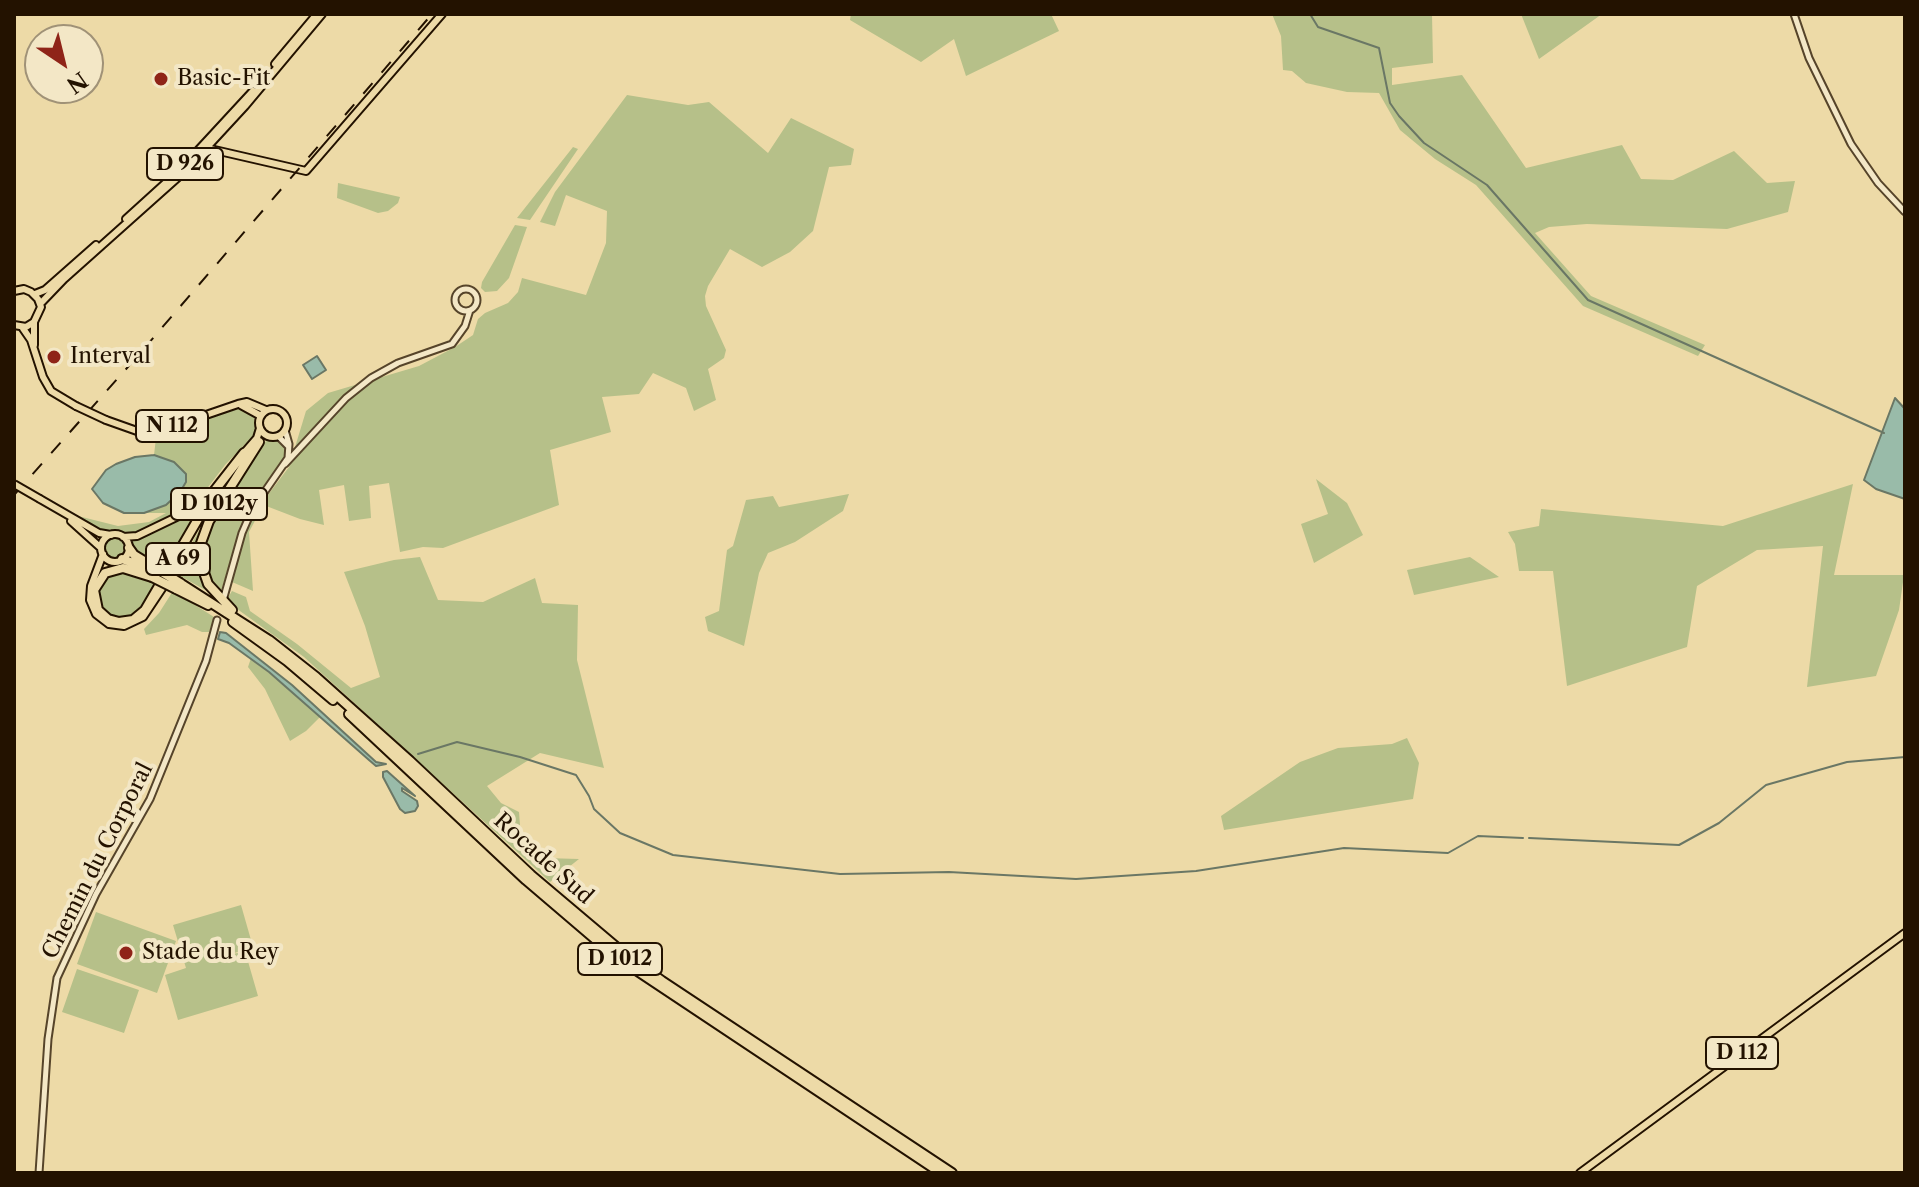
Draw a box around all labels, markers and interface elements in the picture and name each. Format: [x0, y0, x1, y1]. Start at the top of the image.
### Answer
north arrow [24, 24, 104, 104]
text: N [61, 66, 92, 99]
place label: Basic-Fit [177, 66, 270, 92]
marker: Basic-Fit [152, 70, 170, 88]
road number: D 926 [147, 148, 223, 180]
place label: Interval [70, 344, 151, 370]
marker: Interval [45, 348, 63, 366]
road number: N 112 [136, 410, 208, 442]
road number: D 1012y [171, 488, 267, 520]
road number: A 69 [146, 543, 210, 575]
street label: Chemin du Corporal [37, 758, 159, 964]
street label: Rocade Sud [488, 808, 598, 910]
place label: Stade du Rey [142, 940, 279, 966]
road number: D 1012 [578, 943, 662, 975]
marker: Stade du Rey [117, 944, 135, 962]
road number: D 112 [1706, 1037, 1778, 1069]

